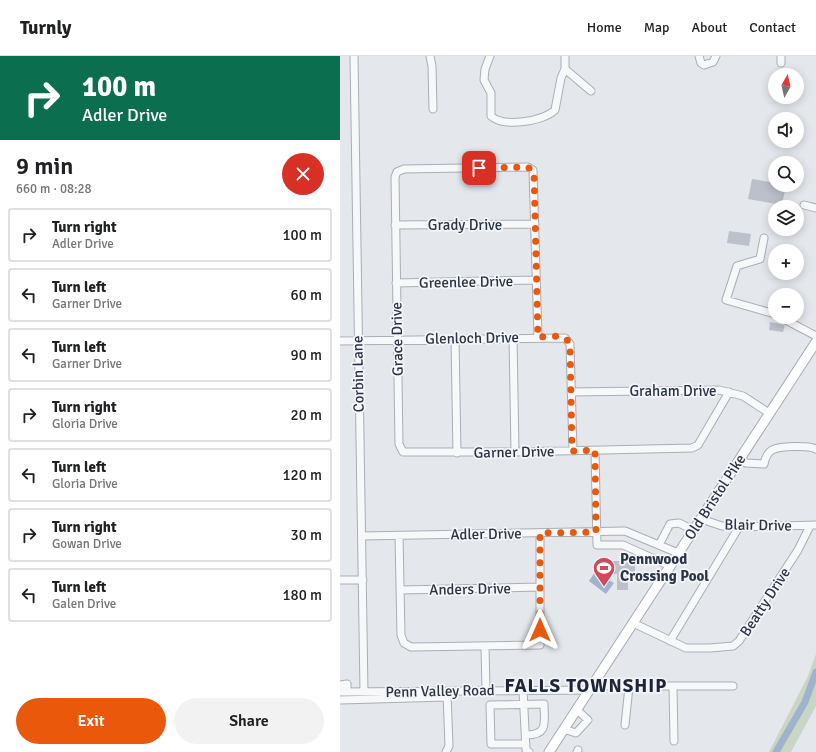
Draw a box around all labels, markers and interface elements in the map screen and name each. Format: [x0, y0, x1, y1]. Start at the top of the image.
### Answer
text: Turnly [20, 16, 72, 40]
text: Home [587, 19, 622, 36]
text: Map [644, 19, 669, 36]
text: About [691, 19, 727, 36]
text: Contact [749, 19, 796, 36]
north arrow [768, 68, 804, 104]
map controls [768, 68, 804, 324]
text: 100 m [82, 70, 156, 104]
icon: right [16, 72, 68, 124]
text: Adler Drive [82, 104, 167, 126]
button: sound [768, 112, 804, 148]
text: 9 min [16, 151, 73, 181]
pin [462, 151, 496, 185]
button: close [282, 153, 324, 195]
button: search [768, 156, 804, 192]
icon: arrive [468, 157, 490, 179]
text: 660 m · 08:28 [16, 181, 92, 197]
button: layers [768, 200, 804, 236]
street label: Grady Drive [428, 216, 502, 234]
text: Turn right [52, 218, 117, 236]
icon: right [18, 224, 40, 246]
text: 100 m [282, 226, 322, 244]
text: Adler Drive [52, 236, 114, 252]
button: + [768, 244, 804, 280]
street label: Greenlee Drive [419, 272, 513, 292]
text: Turn left [52, 278, 106, 296]
icon: left [18, 284, 40, 306]
text: 60 m [291, 286, 322, 304]
button: − [768, 288, 804, 324]
text: Garner Drive [52, 296, 122, 312]
street label: Grace Drive [387, 302, 407, 376]
street label: Glenloch Drive [425, 328, 519, 348]
street label: Corbin Lane [348, 335, 368, 413]
text: Turn left [52, 338, 106, 356]
icon: left [18, 344, 40, 366]
text: 90 m [291, 346, 322, 364]
text: Garner Drive [52, 356, 122, 372]
street label: Graham Drive [629, 382, 717, 400]
text: Turn right [52, 398, 117, 416]
icon: right [18, 404, 40, 426]
text: 20 m [291, 406, 322, 424]
text: Gloria Drive [52, 416, 118, 432]
street label: Garner Drive [473, 442, 555, 462]
street label: Old Bristol Pike [681, 451, 749, 543]
text: Turn left [52, 458, 106, 476]
icon: left [18, 464, 40, 486]
text: 120 m [282, 466, 322, 484]
text: Gloria Drive [52, 476, 118, 492]
street label: Blair Drive [724, 515, 792, 535]
text: Turn right [52, 518, 117, 536]
icon: right [18, 524, 40, 546]
street label: Adler Drive [450, 524, 522, 544]
text: 30 m [291, 526, 322, 544]
text: Gowan Drive [52, 536, 122, 552]
place label: Pennwood Crossing Pool [620, 550, 709, 585]
sports icon: Pennwood Crossing Pool [591, 555, 617, 588]
street label: Beatty Drive [736, 564, 794, 640]
text: Turn left [52, 578, 106, 596]
street label: Anders Drive [429, 579, 511, 599]
icon: left [18, 584, 40, 606]
text: 180 m [282, 586, 322, 604]
text: Galen Drive [52, 596, 116, 612]
position arrow [519, 609, 561, 651]
district label: FALLS TOWNSHIP [505, 674, 667, 698]
street label: Penn Valley Road [385, 681, 495, 701]
button: Exit [16, 698, 166, 744]
button: Share [174, 698, 324, 744]

